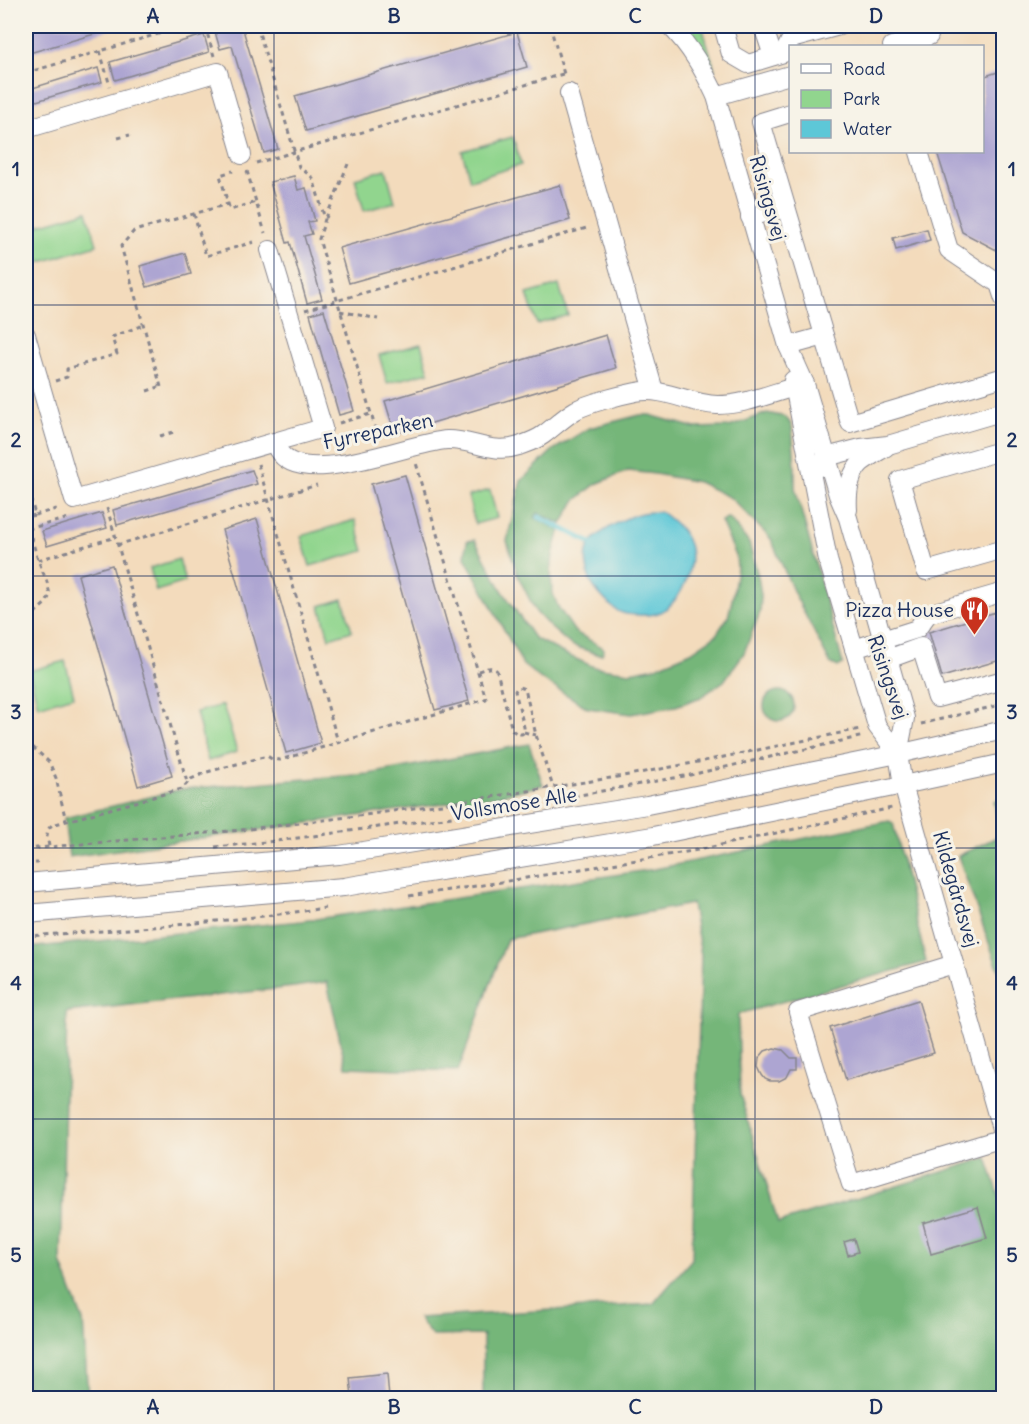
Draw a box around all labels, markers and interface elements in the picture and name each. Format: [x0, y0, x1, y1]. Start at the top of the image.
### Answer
text: A [147, 3, 160, 28]
text: B [387, 3, 401, 28]
text: C [628, 3, 642, 28]
text: D [869, 3, 883, 28]
legend [789, 45, 984, 153]
text: Road [843, 57, 886, 80]
text: Park [843, 87, 880, 110]
text: Water [843, 117, 893, 140]
street label: Risingsvej [744, 152, 793, 243]
text: 1 [12, 156, 20, 181]
text: 1 [1008, 156, 1016, 181]
street label: Fyrreparken [321, 407, 435, 454]
text: 2 [11, 427, 22, 452]
text: 2 [1007, 427, 1018, 452]
restaurant icon: Pizza House [959, 594, 991, 636]
place label: Pizza House [845, 597, 954, 622]
street label: Risingsvej [862, 631, 915, 722]
text: 3 [10, 699, 22, 724]
text: 3 [1006, 699, 1018, 724]
street label: Vollsmose Alle [449, 781, 579, 826]
street label: Kildegårdsvej [928, 828, 985, 950]
text: 4 [10, 970, 22, 995]
text: 4 [1006, 970, 1018, 995]
text: 5 [10, 1242, 22, 1267]
text: 5 [1006, 1242, 1018, 1267]
text: A [147, 1394, 160, 1419]
text: B [387, 1394, 401, 1419]
text: C [628, 1394, 642, 1419]
text: D [869, 1394, 883, 1419]

